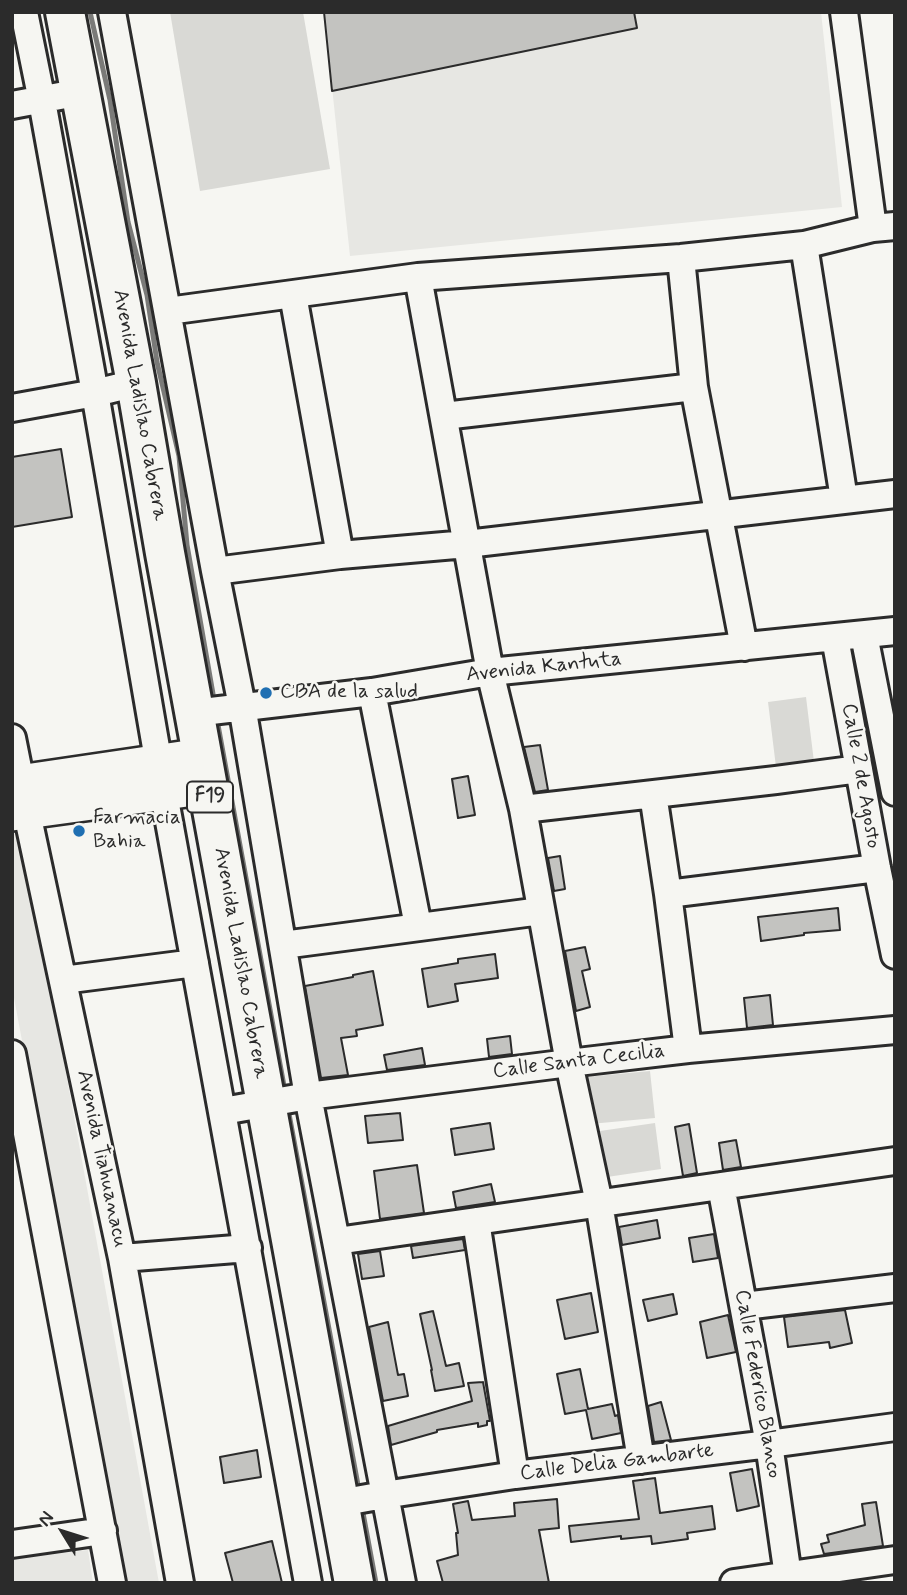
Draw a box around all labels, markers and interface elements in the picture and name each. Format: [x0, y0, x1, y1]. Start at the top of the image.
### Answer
street label: Avenida Ladislao Cabrera [106, 287, 172, 523]
street label: Avenida Kantuta [465, 647, 623, 689]
place label: CBA de la salud [280, 680, 418, 706]
marker: CBA de la salud [258, 685, 274, 701]
street label: Calle 2 de Agosto [835, 702, 885, 850]
road number: F19 [187, 782, 233, 812]
place label: Farmacia Bahia [93, 806, 181, 856]
marker: Farmacia Bahia [71, 823, 87, 839]
street label: Avenida Ladislao Cabrera [207, 845, 273, 1081]
street label: Calle Santa Cecilia [492, 1039, 666, 1085]
street label: Avenida Tiahuanacu [70, 1068, 132, 1250]
street label: Calle Federico Blanco [728, 1288, 786, 1480]
street label: Calle Delia Gambarte [519, 1439, 715, 1487]
north arrow [28, 1497, 98, 1567]
text: N [32, 1506, 60, 1531]

